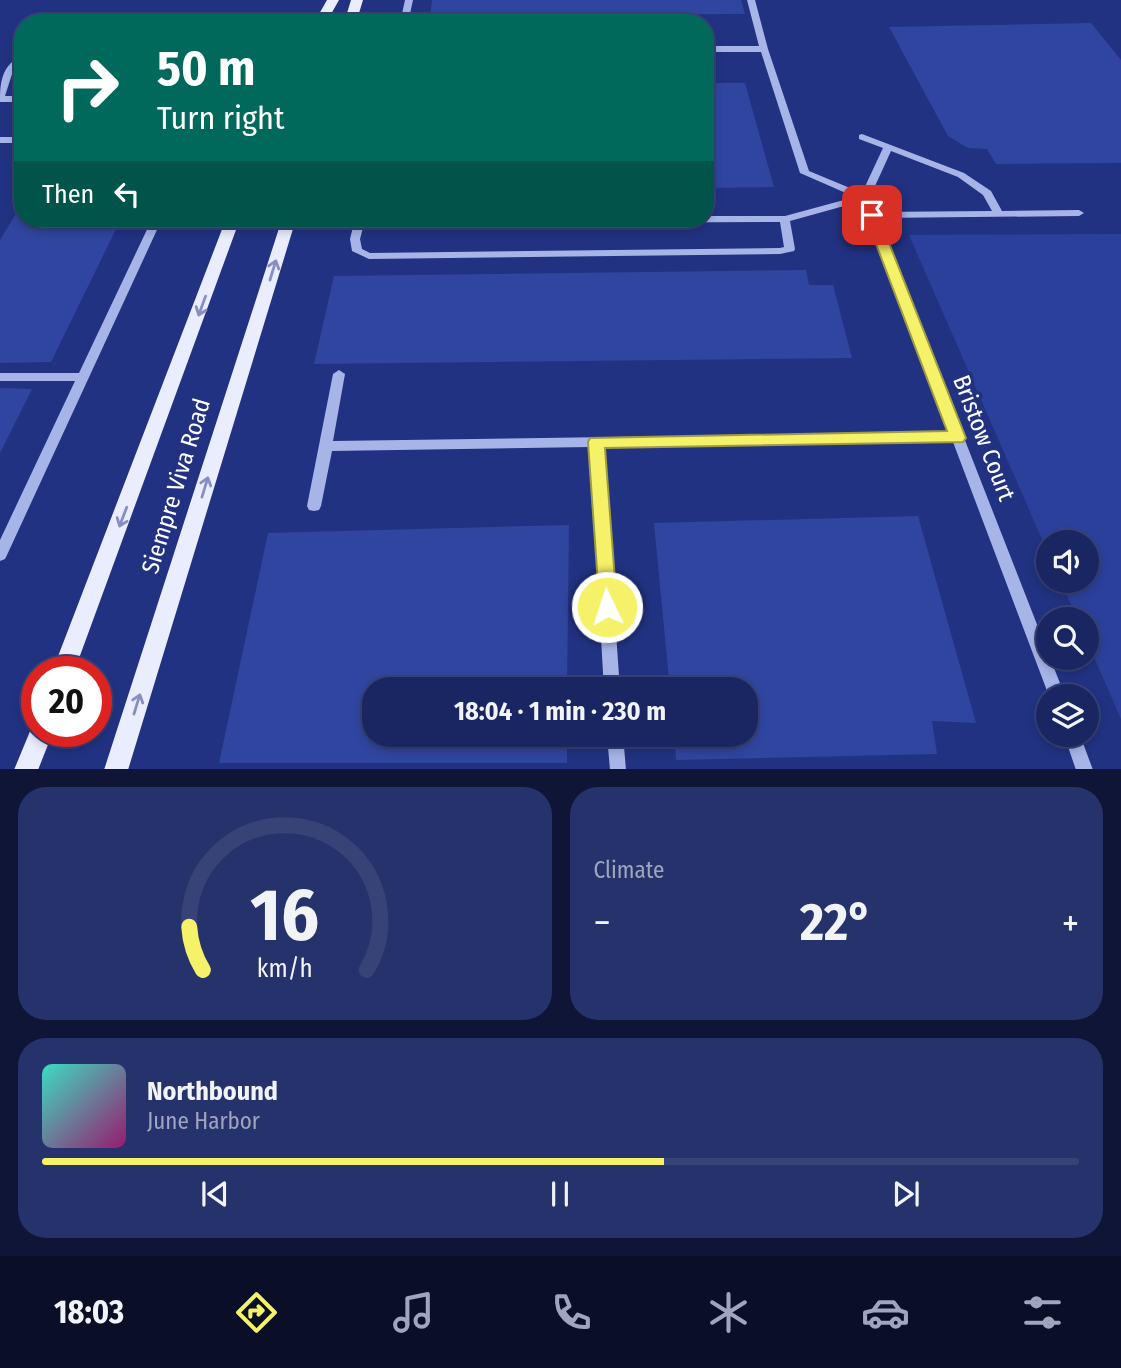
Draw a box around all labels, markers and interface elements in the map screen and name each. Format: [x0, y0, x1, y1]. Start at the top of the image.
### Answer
text: 50 m [157, 39, 255, 98]
icon: right [42, 42, 133, 133]
text: Turn right [157, 99, 284, 137]
icon: left [108, 175, 146, 213]
text: Then [42, 179, 94, 210]
pin [842, 185, 902, 245]
icon: arrive [853, 196, 891, 234]
one-way arrow [267, 260, 280, 282]
one-way arrow [195, 295, 207, 317]
street label: Bristow Court [947, 371, 1021, 505]
street label: Siempre Viva Road [136, 395, 216, 577]
one-way arrow [199, 477, 212, 499]
one-way arrow [115, 506, 128, 528]
map controls [1036, 530, 1099, 747]
button: sound [1036, 530, 1099, 593]
position arrow [570, 570, 644, 644]
button: search [1036, 607, 1099, 670]
speed limit sign: 20 [21, 656, 112, 747]
button: layers [1036, 684, 1099, 747]
one-way arrow [131, 694, 144, 716]
text: 18:04 · 1 min · 230 m [454, 696, 666, 727]
text: Climate [594, 856, 664, 884]
text: 16 [250, 872, 319, 959]
text: 22° [800, 891, 872, 954]
text: − [594, 900, 611, 946]
text: + [1062, 900, 1079, 946]
text: km/h [257, 953, 313, 983]
text: Northbound [147, 1076, 278, 1107]
text: June Harbor [147, 1107, 260, 1135]
icon: previous [196, 1175, 234, 1213]
icon: pause [541, 1175, 579, 1213]
icon: next [887, 1175, 925, 1213]
icon: directions [232, 1288, 281, 1337]
icon: music [389, 1288, 438, 1337]
icon: phone [547, 1288, 596, 1337]
icon: climate [704, 1288, 753, 1337]
icon: car [861, 1288, 910, 1337]
icon: filters [1018, 1288, 1067, 1337]
text: 18:03 [54, 1293, 124, 1331]

